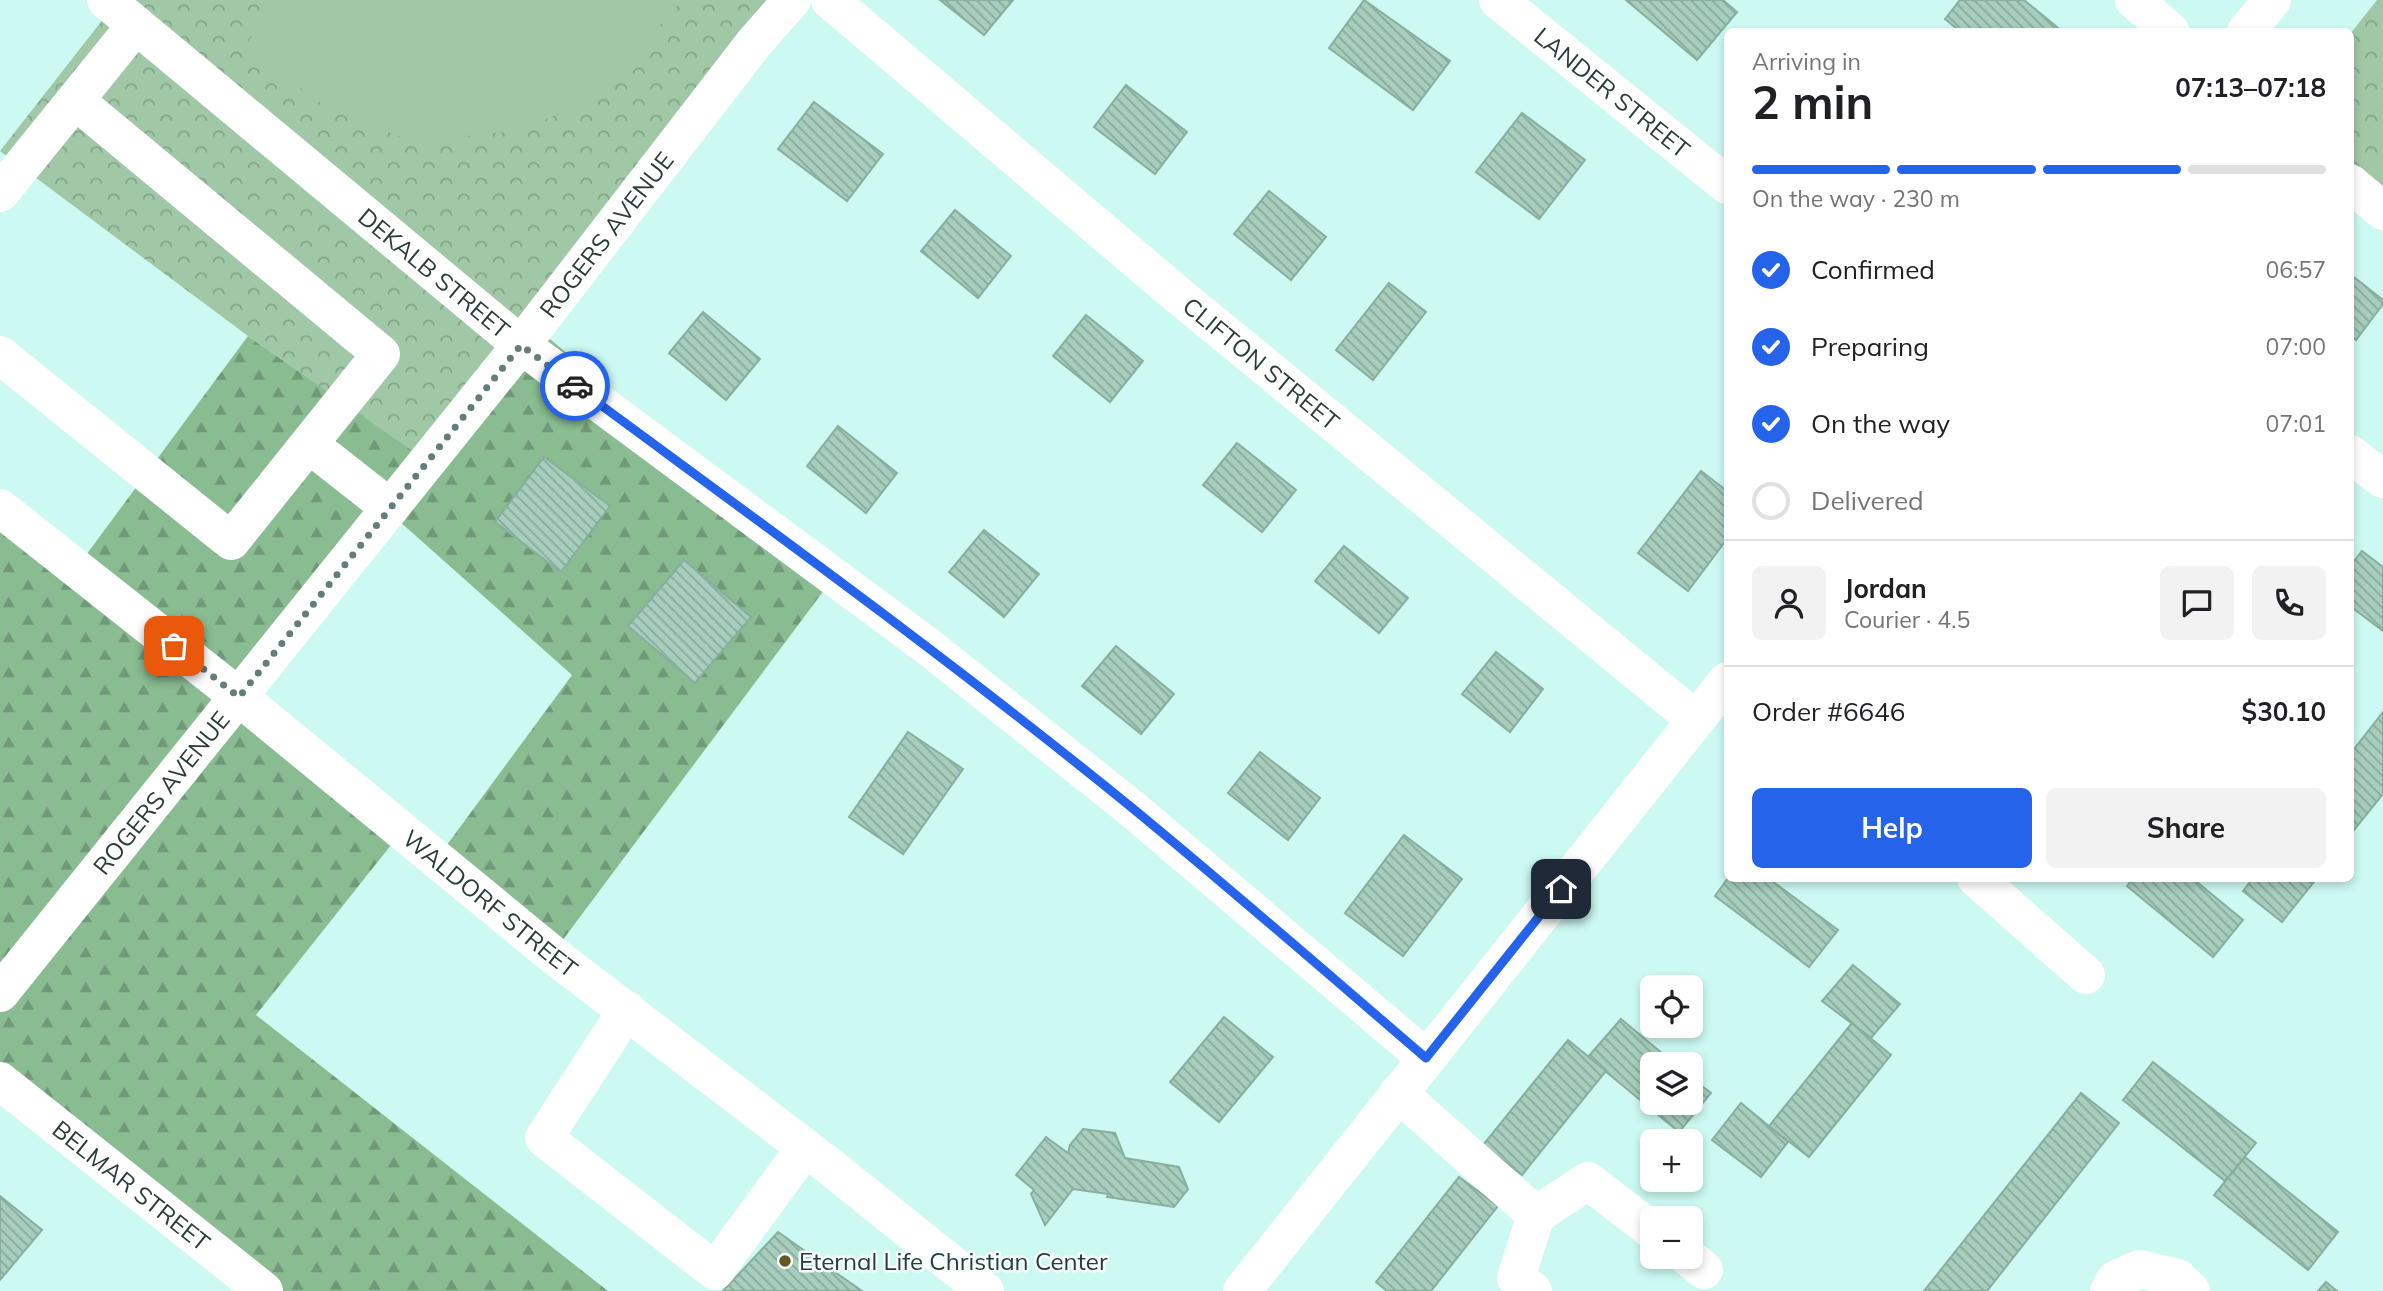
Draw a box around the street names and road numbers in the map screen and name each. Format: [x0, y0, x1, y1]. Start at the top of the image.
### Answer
street label: LANDER STREET [1529, 21, 1697, 164]
street label: ROGERS AVENUE [533, 146, 680, 323]
street label: DEKALB STREET [352, 201, 517, 345]
street label: CLIFTON STREET [1177, 290, 1346, 437]
street label: ROGERS AVENUE [86, 705, 236, 881]
street label: WALDORF STREET [397, 823, 584, 984]
street label: BELMAR STREET [47, 1114, 217, 1258]

